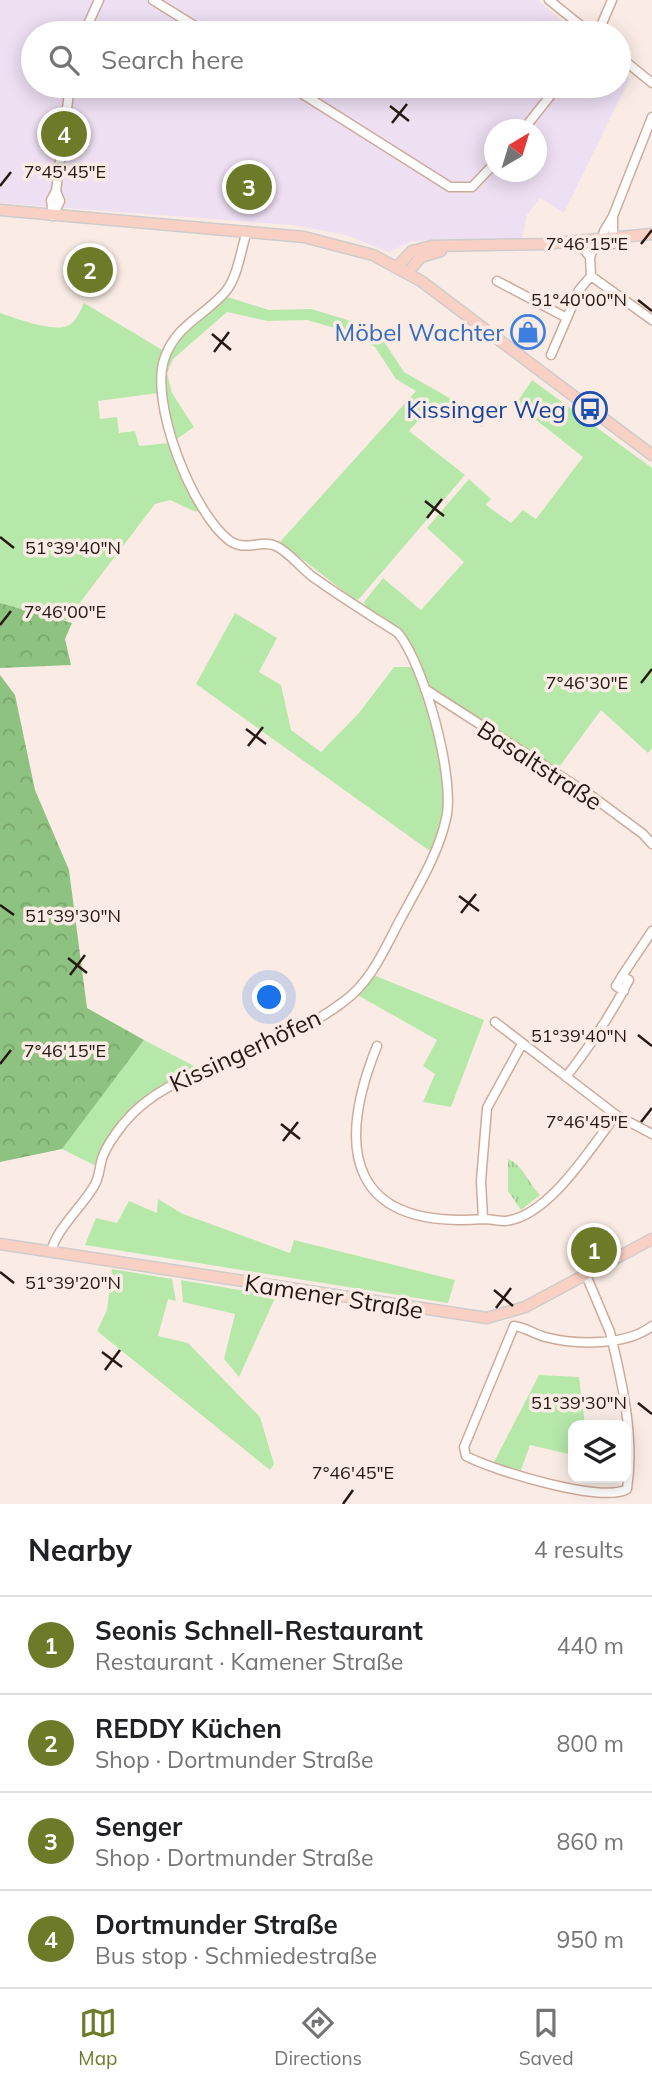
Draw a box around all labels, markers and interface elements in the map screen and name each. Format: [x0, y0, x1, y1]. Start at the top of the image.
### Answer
search box [21, 21, 631, 98]
icon: search [45, 41, 83, 79]
text: Search here [101, 43, 244, 76]
pin: 4 [41, 108, 87, 160]
north arrow [484, 119, 547, 182]
text: 7°45'45"E [24, 160, 106, 183]
pin: 3 [226, 161, 272, 213]
text: 7°46'15"E [546, 232, 628, 255]
pin: 2 [67, 244, 113, 296]
text: 51°40'00"N [531, 288, 627, 311]
shop icon: Möbel Wachter [509, 313, 547, 351]
place label: Möbel Wachter [335, 317, 504, 347]
bus stop icon: Kissinger Weg [571, 390, 609, 428]
place label: Kissinger Weg [406, 394, 566, 424]
text: 51°39'40"N [25, 536, 121, 559]
text: 7°46'00"E [24, 600, 106, 623]
text: 7°46'30"E [546, 671, 628, 694]
street label: Basaltstraße [472, 714, 608, 816]
text: 51°39'30"N [25, 904, 121, 927]
your location [252, 980, 286, 1014]
street label: Kissingerhöfen [165, 1002, 325, 1098]
text: 51°39'40"N [531, 1024, 627, 1047]
text: 7°46'15"E [24, 1039, 106, 1062]
text: 7°46'45"E [546, 1110, 628, 1133]
pin: 1 [571, 1224, 617, 1276]
street label: Kamener Straße [243, 1267, 425, 1325]
text: 51°39'20"N [25, 1271, 121, 1294]
text: 51°39'30"N [531, 1391, 627, 1414]
map controls [568, 1420, 631, 1483]
button: layers [568, 1420, 631, 1483]
text: 7°46'45"E [312, 1461, 394, 1484]
text: Nearby [28, 1531, 132, 1569]
text: 4 results [534, 1535, 624, 1564]
text: Seonis Schnell-Restaurant [95, 1614, 423, 1647]
text: 1 [44, 1631, 58, 1660]
text: 440 m [556, 1631, 624, 1660]
text: Restaurant · Kamener Straße [95, 1647, 403, 1676]
text: REDDY Küchen [95, 1712, 282, 1745]
text: 2 [44, 1729, 58, 1758]
text: 800 m [556, 1729, 624, 1758]
text: Shop · Dortmunder Straße [95, 1745, 373, 1774]
text: Senger [95, 1810, 182, 1843]
text: 3 [44, 1827, 58, 1856]
text: 860 m [556, 1827, 624, 1856]
text: Shop · Dortmunder Straße [95, 1843, 373, 1872]
text: Dortmunder Straße [95, 1908, 338, 1941]
text: 4 [44, 1925, 58, 1954]
text: 950 m [556, 1925, 624, 1954]
text: Bus stop · Schmiedestraße [95, 1941, 377, 1970]
tab: Map [78, 2004, 117, 2070]
tab: Directions [274, 2004, 362, 2070]
tab: Saved [519, 2004, 574, 2070]

